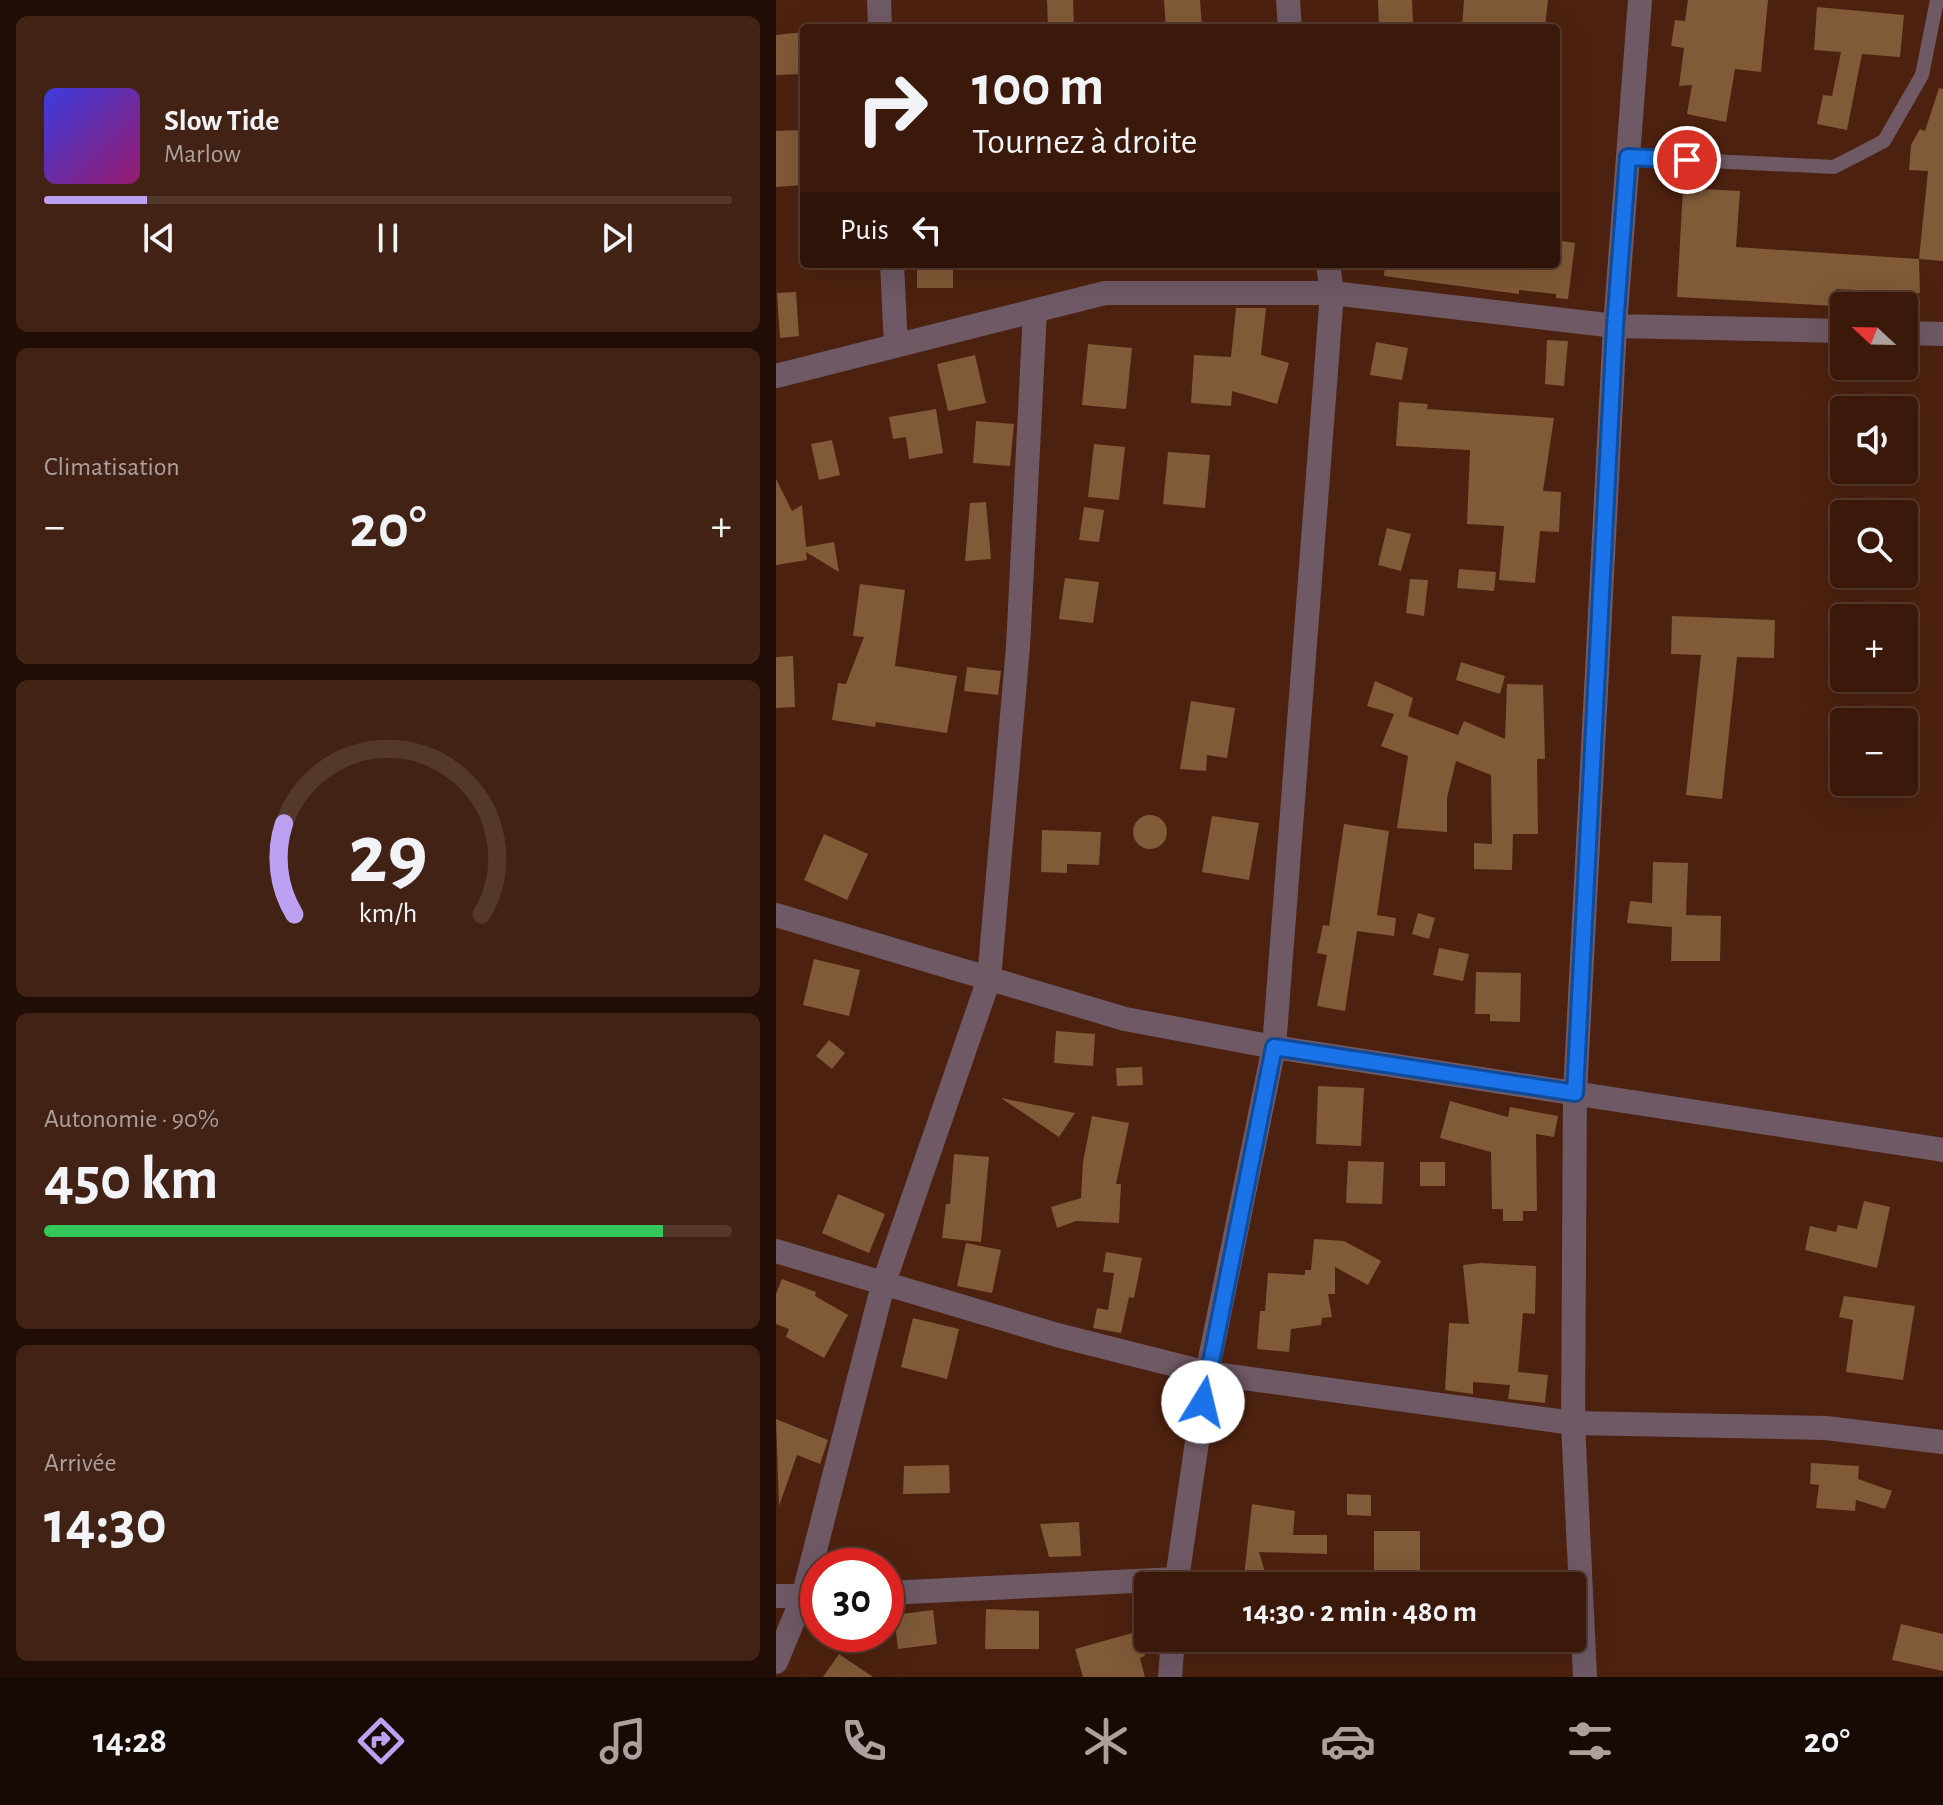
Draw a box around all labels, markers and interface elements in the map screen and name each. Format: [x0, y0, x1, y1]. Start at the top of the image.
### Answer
icon: right [840, 56, 944, 160]
text: 100 m [972, 59, 1104, 115]
text: Slow Tide [164, 106, 279, 136]
text: Tournez à droite [972, 124, 1197, 160]
pin [1653, 126, 1721, 194]
icon: arrive [1665, 138, 1709, 182]
text: Marlow [164, 141, 241, 167]
icon: left [905, 208, 949, 252]
text: Puis [840, 215, 889, 245]
icon: previous [137, 216, 181, 260]
icon: pause [366, 216, 410, 260]
icon: next [595, 216, 639, 260]
north arrow [1830, 292, 1918, 380]
map controls [1830, 292, 1918, 796]
button: sound [1830, 396, 1918, 484]
text: Climatisation [44, 454, 180, 480]
text: 20° [349, 498, 427, 558]
button: search [1830, 500, 1918, 588]
text: − [44, 505, 65, 549]
text: + [711, 505, 732, 549]
button: + [1830, 604, 1918, 692]
button: − [1830, 708, 1918, 796]
text: 29 [348, 813, 428, 897]
text: km/h [359, 899, 417, 928]
text: Autonomie · 90% [44, 1106, 219, 1132]
text: 450 km [44, 1150, 219, 1210]
position arrow [1161, 1360, 1245, 1444]
text: Arrivée [44, 1450, 116, 1476]
text: 14:30 [44, 1494, 167, 1554]
speed limit sign: 30 [800, 1548, 904, 1652]
text: 14:30 · 2 min · 480 m [1243, 1597, 1477, 1627]
icon: directions [353, 1713, 409, 1769]
icon: music [595, 1713, 651, 1769]
icon: phone [836, 1713, 892, 1769]
icon: climate [1078, 1713, 1134, 1769]
icon: car [1320, 1713, 1376, 1769]
icon: filters [1562, 1713, 1618, 1769]
text: 14:28 [93, 1723, 167, 1759]
text: 20° [1804, 1723, 1850, 1759]

